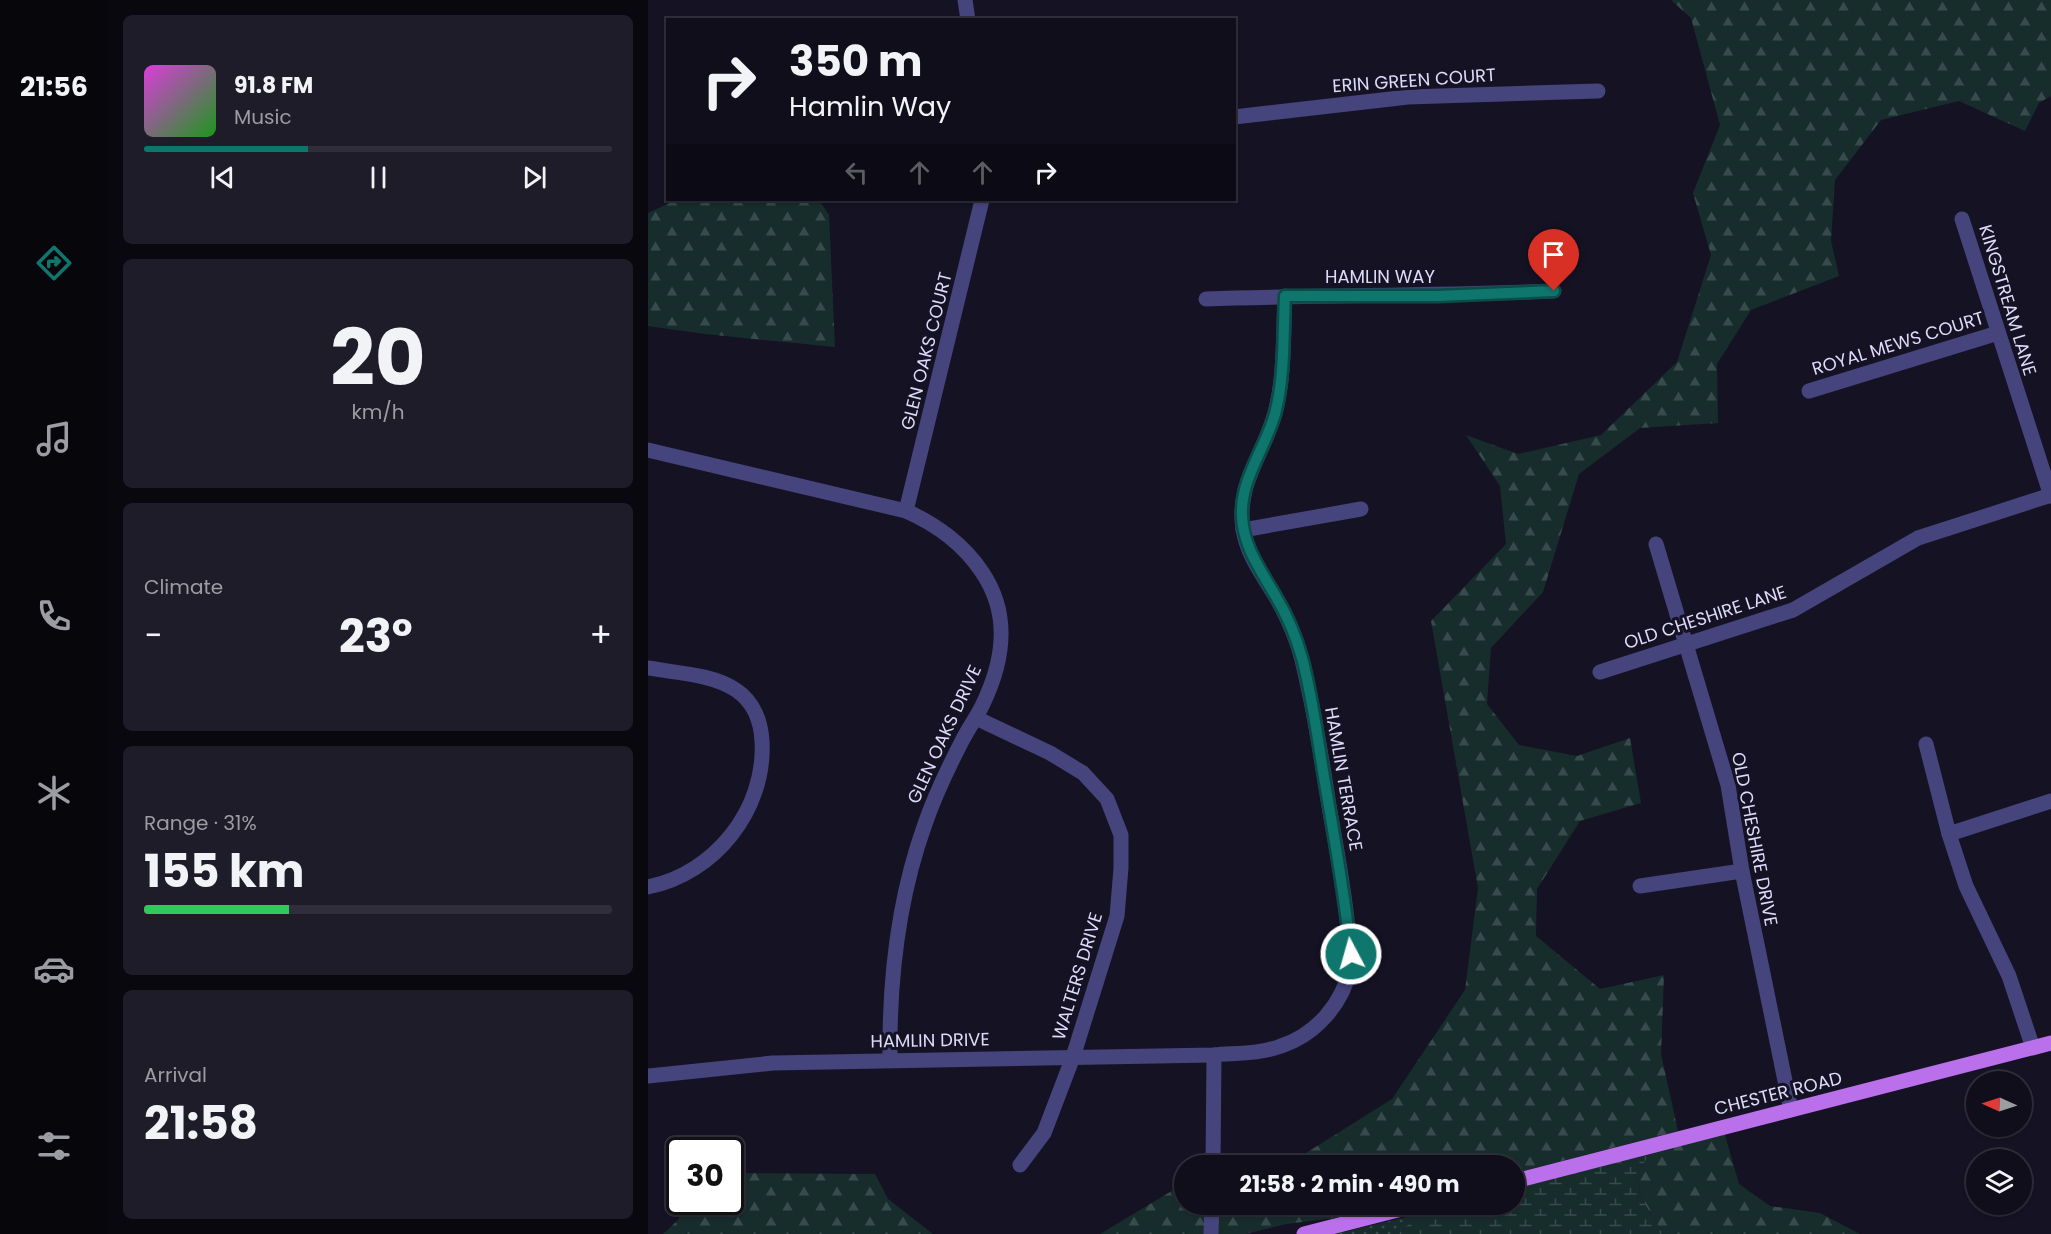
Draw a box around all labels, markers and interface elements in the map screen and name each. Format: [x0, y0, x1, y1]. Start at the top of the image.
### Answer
text: 350 m [789, 32, 922, 91]
icon: right [690, 42, 768, 120]
street label: ERIN GREEN COURT [1331, 62, 1497, 98]
text: 21:56 [20, 68, 88, 105]
text: 91.8 FM [234, 70, 313, 101]
text: Hamlin Way [789, 88, 951, 125]
text: Music [234, 103, 292, 131]
icon: left [840, 156, 873, 189]
icon: ahead [903, 156, 936, 189]
icon: ahead [966, 156, 999, 189]
icon: right [1029, 156, 1062, 189]
icon: previous [206, 161, 239, 194]
icon: pause [362, 161, 395, 194]
icon: next [518, 161, 551, 194]
street label: KINGSTREAM LANE [1973, 221, 2043, 379]
pin [1528, 229, 1579, 291]
icon: arrive [1537, 238, 1570, 271]
icon: directions [33, 242, 75, 284]
street label: HAMLIN WAY [1325, 264, 1435, 289]
street label: GLEN OAKS COURT [894, 269, 958, 433]
text: 20 [330, 303, 426, 412]
street label: ROYAL MEWS COURT [1809, 305, 1987, 381]
text: km/h [351, 398, 405, 426]
icon: music [33, 418, 75, 460]
text: Climate [144, 573, 223, 601]
street label: OLD CHESHIRE LANE [1621, 579, 1789, 655]
icon: phone [33, 595, 75, 637]
text: 23° [339, 605, 413, 668]
text: − [144, 612, 162, 659]
text: + [589, 612, 612, 659]
street label: GLEN OAKS DRIVE [901, 661, 987, 807]
street label: HAMLIN TERRACE [1319, 705, 1369, 853]
street label: OLD CHESHIRE DRIVE [1726, 750, 1784, 928]
icon: climate [33, 772, 75, 814]
text: Range · 31% [144, 809, 257, 837]
text: 155 km [144, 840, 304, 903]
street label: WALTERS DRIVE [1046, 909, 1108, 1043]
position arrow [1319, 922, 1383, 986]
icon: car [33, 948, 75, 990]
street label: HAMLIN DRIVE [870, 1026, 990, 1054]
text: Arrival [144, 1061, 207, 1089]
street label: CHESTER ROAD [1712, 1065, 1844, 1121]
north arrow [1966, 1071, 2032, 1137]
map controls [1966, 1071, 2032, 1215]
text: 21:58 [144, 1092, 258, 1155]
icon: filters [33, 1125, 75, 1167]
speed limit sign: 30 [666, 1137, 744, 1215]
button: layers [1966, 1149, 2032, 1215]
text: 21:58 · 2 min · 490 m [1239, 1169, 1460, 1200]

